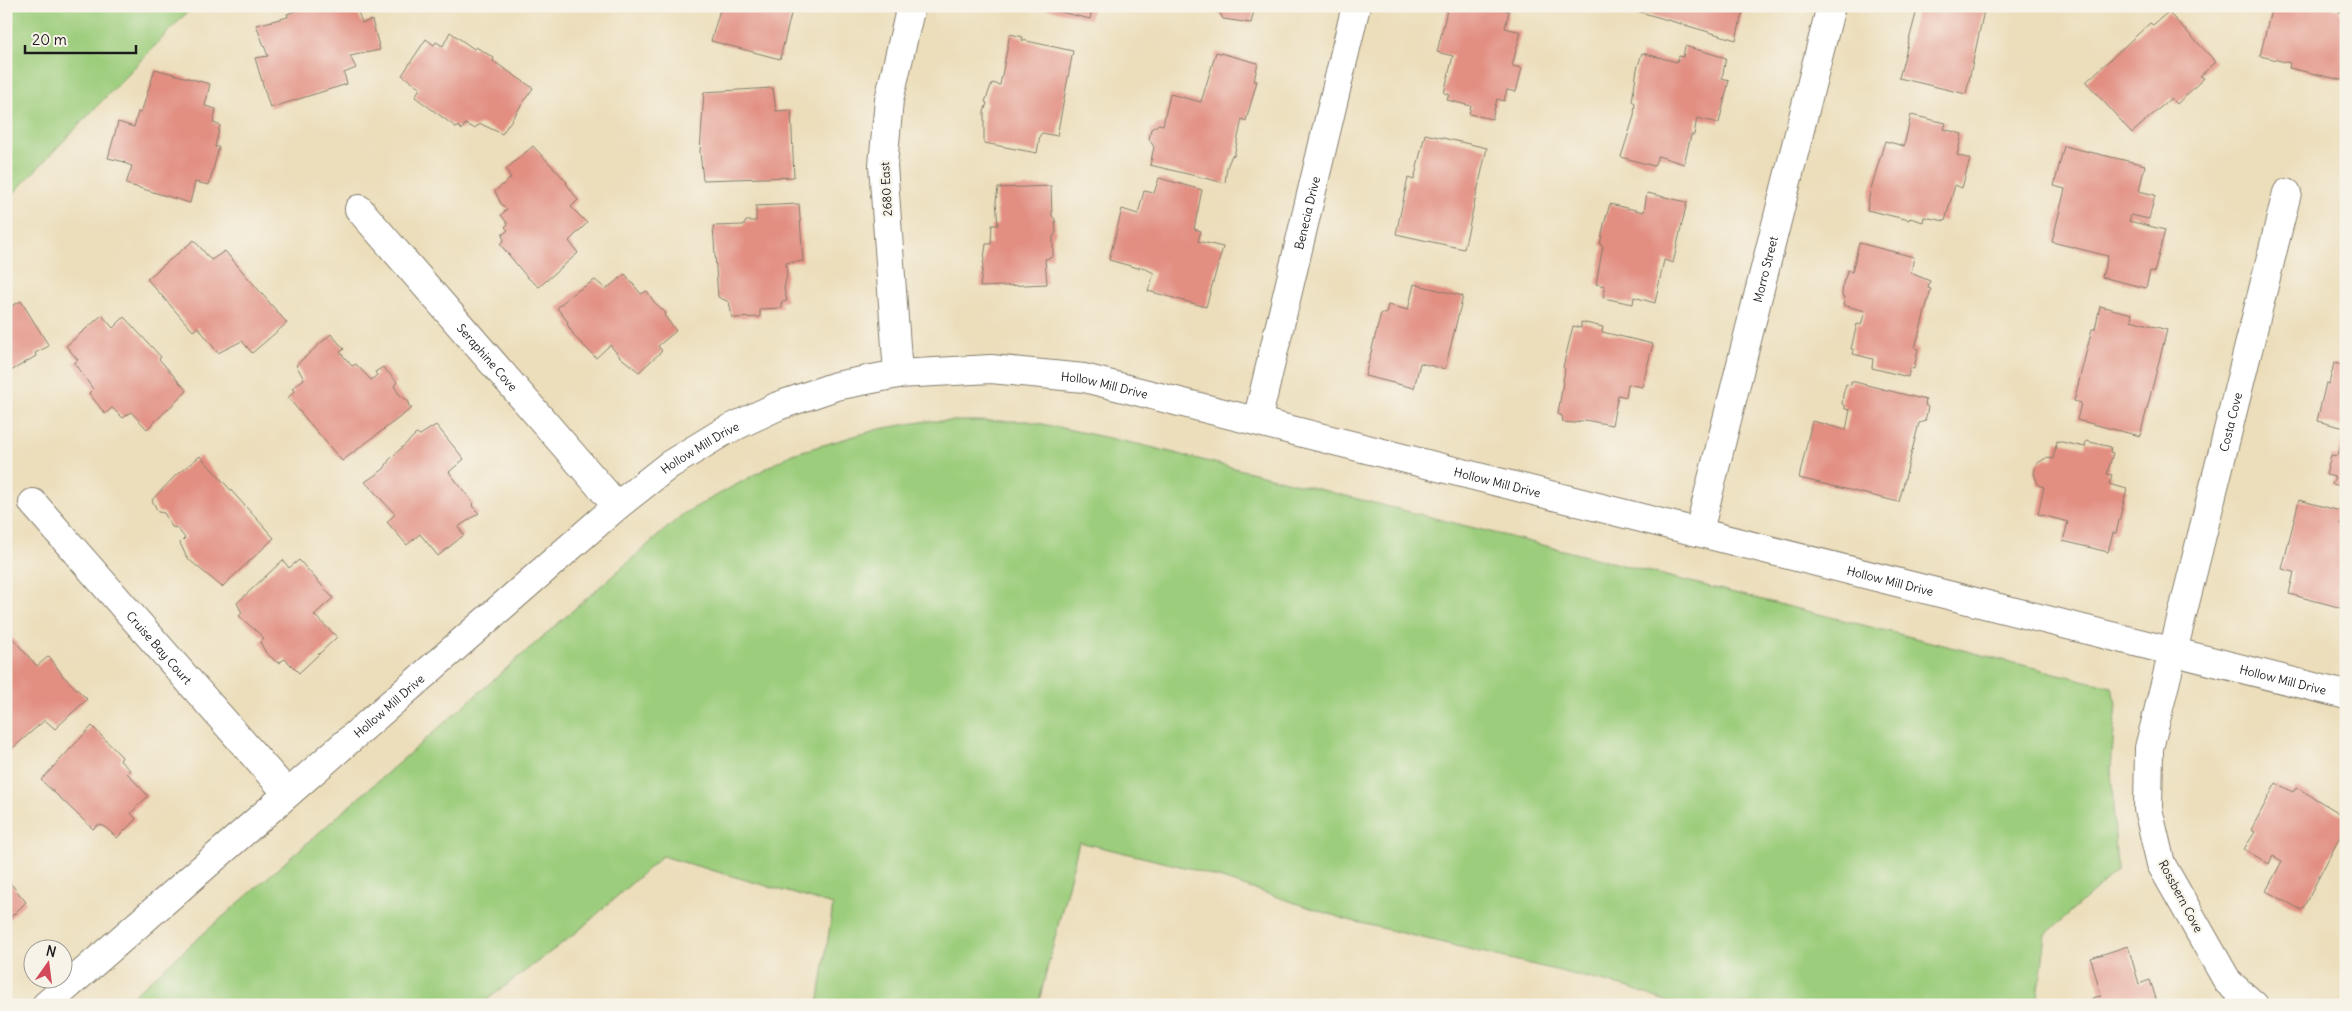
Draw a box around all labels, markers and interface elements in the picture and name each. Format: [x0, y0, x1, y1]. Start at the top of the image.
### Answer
scale bar [25, 22, 136, 54]
text: 20 m [32, 30, 67, 49]
street label: 2680 East [877, 161, 895, 217]
street label: Benecia Drive [1291, 175, 1323, 251]
street label: Morro Street [1749, 234, 1780, 304]
street label: Seraphine Cove [454, 320, 521, 394]
street label: Hollow Mill Drive [1060, 368, 1150, 401]
street label: Costa Cove [2216, 391, 2245, 453]
street label: Hollow Mill Drive [657, 418, 741, 476]
street label: Hollow Mill Drive [1452, 464, 1542, 500]
street label: Hollow Mill Drive [1845, 562, 1935, 599]
street label: Cruise Bay Court [124, 608, 195, 687]
street label: Hollow Mill Drive [2238, 661, 2328, 697]
street label: Hollow Mill Drive [350, 671, 427, 740]
street label: Rossbern Cove [2156, 857, 2206, 935]
north arrow [22, 938, 72, 988]
text: N [44, 941, 58, 961]

